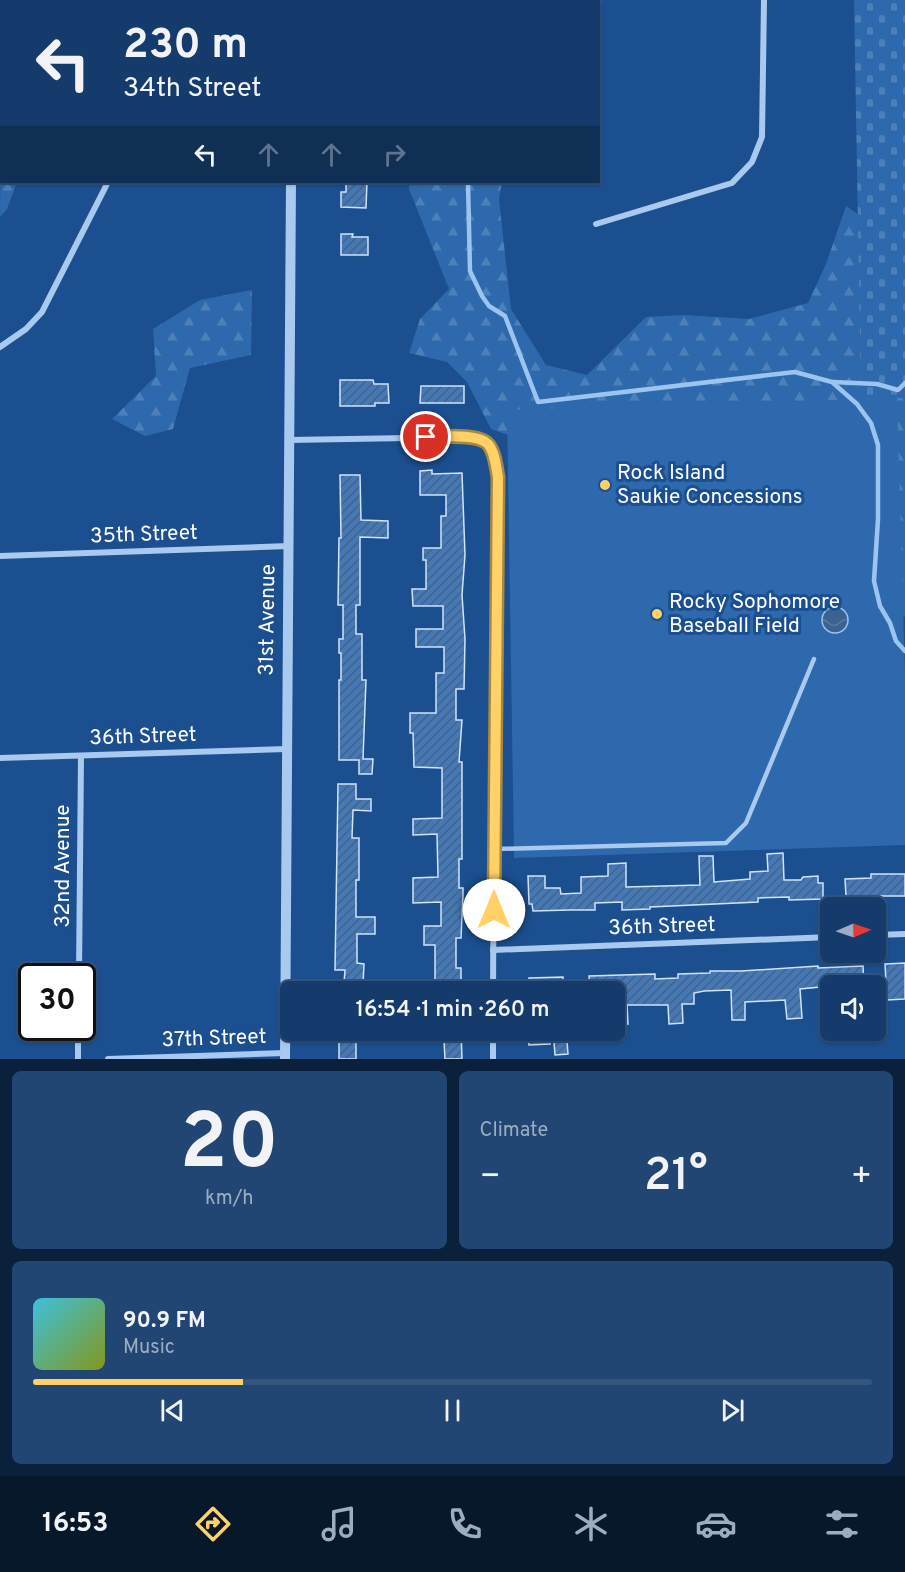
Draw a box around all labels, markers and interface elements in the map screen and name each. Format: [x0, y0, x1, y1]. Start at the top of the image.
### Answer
text: 230 m [123, 20, 248, 73]
icon: left [24, 24, 102, 102]
text: 34th Street [123, 72, 262, 106]
icon: left [189, 138, 222, 171]
icon: ahead [252, 138, 285, 171]
icon: ahead [315, 138, 348, 171]
icon: right [378, 138, 411, 171]
pin [400, 411, 451, 462]
icon: arrive [409, 420, 442, 453]
place label: Rock Island Saukie Concessions [617, 460, 803, 511]
marker: Rock Island Saukie Concessions [598, 478, 612, 492]
street label: 35th Street [90, 520, 198, 550]
street label: 31st Avenue [254, 564, 282, 676]
place label: Rocky Sophomore Baseball Field [669, 589, 840, 640]
marker: Rocky Sophomore Baseball Field [650, 607, 664, 621]
street label: 36th Street [89, 722, 197, 752]
street label: 32nd Avenue [50, 804, 77, 928]
position arrow [462, 878, 526, 942]
north arrow [820, 897, 886, 963]
map controls [820, 897, 886, 1041]
street label: 36th Street [608, 912, 716, 942]
speed limit sign: 30 [18, 963, 96, 1041]
button: sound [820, 975, 886, 1041]
text: 16:54 · 1 min · 260 m [355, 997, 550, 1024]
street label: 37th Street [161, 1024, 267, 1054]
text: 20 [180, 1097, 279, 1196]
text: Climate [480, 1118, 548, 1144]
text: 21° [644, 1149, 708, 1206]
text: − [480, 1157, 501, 1199]
text: + [851, 1157, 872, 1199]
text: km/h [205, 1186, 254, 1212]
text: 90.9 FM [123, 1308, 206, 1335]
text: Music [123, 1335, 175, 1361]
icon: previous [156, 1394, 189, 1427]
icon: pause [436, 1394, 469, 1427]
icon: next [716, 1394, 749, 1427]
icon: directions [192, 1503, 234, 1545]
icon: music [318, 1503, 360, 1545]
icon: phone [444, 1503, 486, 1545]
icon: climate [570, 1503, 612, 1545]
icon: car [695, 1503, 737, 1545]
icon: filters [821, 1503, 863, 1545]
text: 16:53 [42, 1507, 109, 1541]

